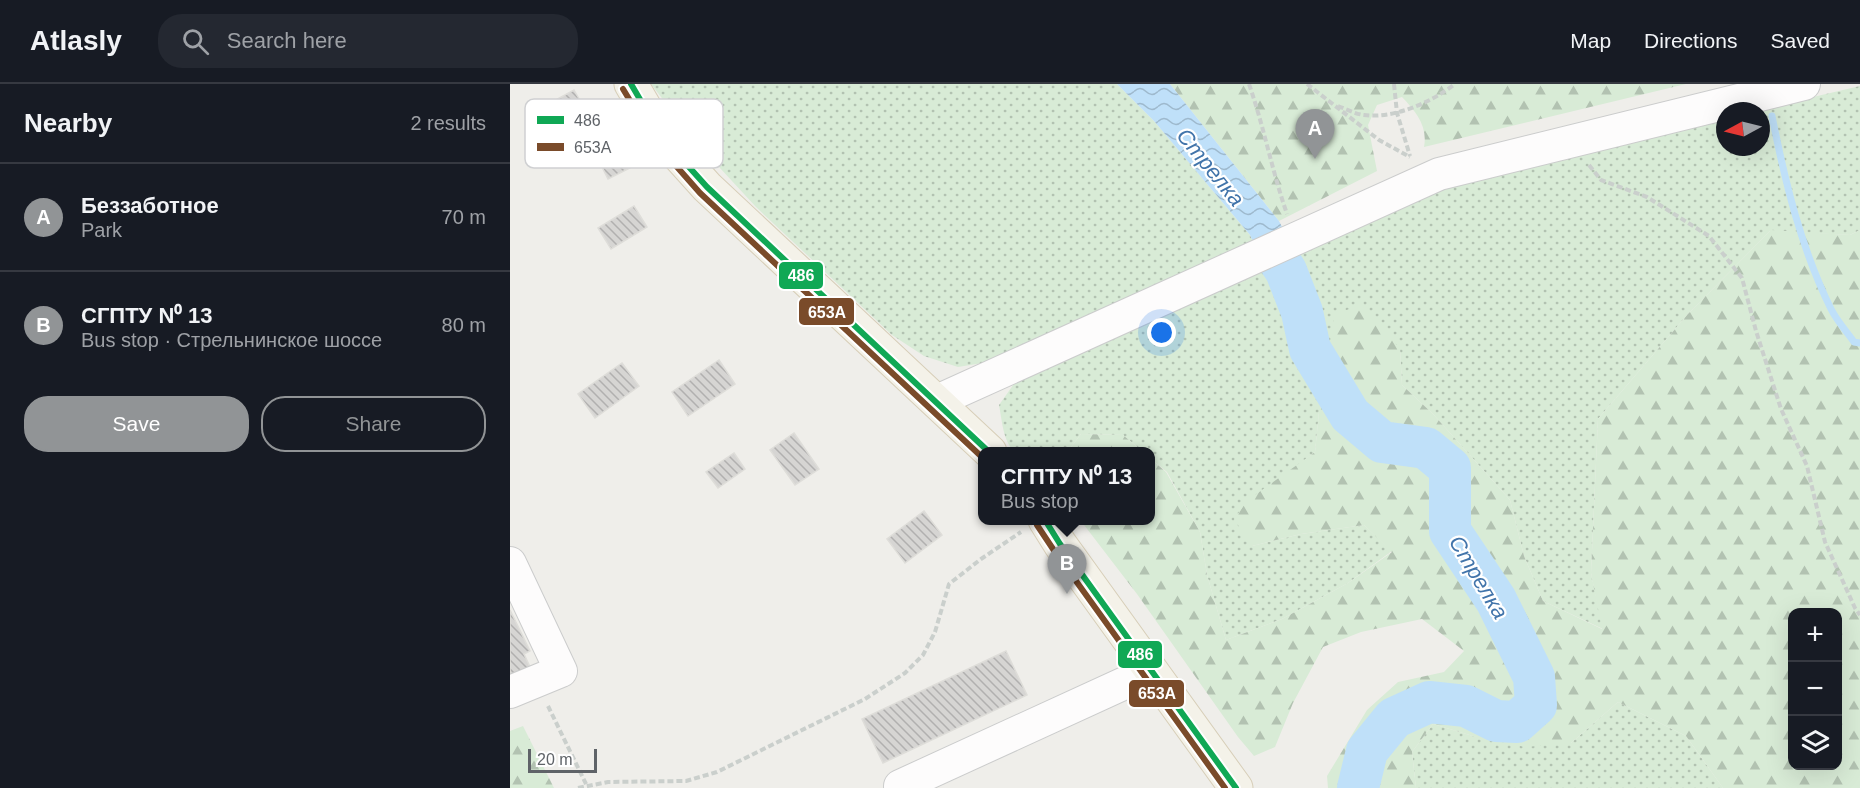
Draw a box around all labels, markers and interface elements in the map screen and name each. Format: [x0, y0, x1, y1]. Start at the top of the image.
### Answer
search box [158, 14, 578, 68]
text: Atlasly [30, 25, 122, 56]
icon: search [179, 25, 212, 58]
text: Search here [227, 28, 347, 53]
text: Map [1570, 29, 1611, 52]
text: Directions [1644, 29, 1737, 52]
text: Saved [1770, 29, 1830, 52]
legend [525, 99, 723, 168]
north arrow [1716, 102, 1770, 156]
text: Nearby [24, 108, 112, 138]
pin: A [1296, 110, 1334, 159]
text: 2 results [410, 112, 486, 134]
text: 486 [574, 112, 601, 129]
water label: Стрелка [1172, 123, 1250, 211]
text: 653А [574, 139, 612, 156]
text: Беззаботное [81, 193, 219, 218]
text: A [36, 206, 51, 228]
text: 70 m [442, 206, 486, 228]
text: Park [81, 219, 122, 241]
line badge: 486 [778, 261, 824, 290]
text: 486 [788, 267, 814, 284]
line badge: 653А [798, 297, 855, 326]
text: СГПТУ N⁰ 13 [81, 303, 213, 328]
text: 653А [808, 304, 847, 321]
text: B [36, 314, 51, 336]
text: 80 m [442, 314, 486, 336]
your location [1147, 318, 1176, 347]
text: Bus stop · Стрельнинское шоссе [81, 329, 382, 351]
button: Save [24, 396, 249, 452]
button: Share [261, 396, 486, 452]
popup [978, 447, 1155, 525]
text: СГПТУ N⁰ 13 [1001, 464, 1132, 489]
text: Bus stop [1001, 490, 1079, 512]
water label: Стрелка [1444, 531, 1513, 623]
pin: B [1048, 544, 1086, 594]
map controls [1788, 608, 1842, 770]
button: + [1788, 608, 1842, 662]
line badge: 486 [1117, 640, 1163, 669]
text: 486 [1127, 646, 1153, 663]
button: − [1788, 662, 1842, 716]
line badge: 653А [1128, 679, 1185, 708]
text: 653А [1138, 685, 1177, 702]
button: layers [1788, 716, 1842, 770]
scale bar [528, 746, 597, 774]
text: 20 m [537, 751, 573, 768]

